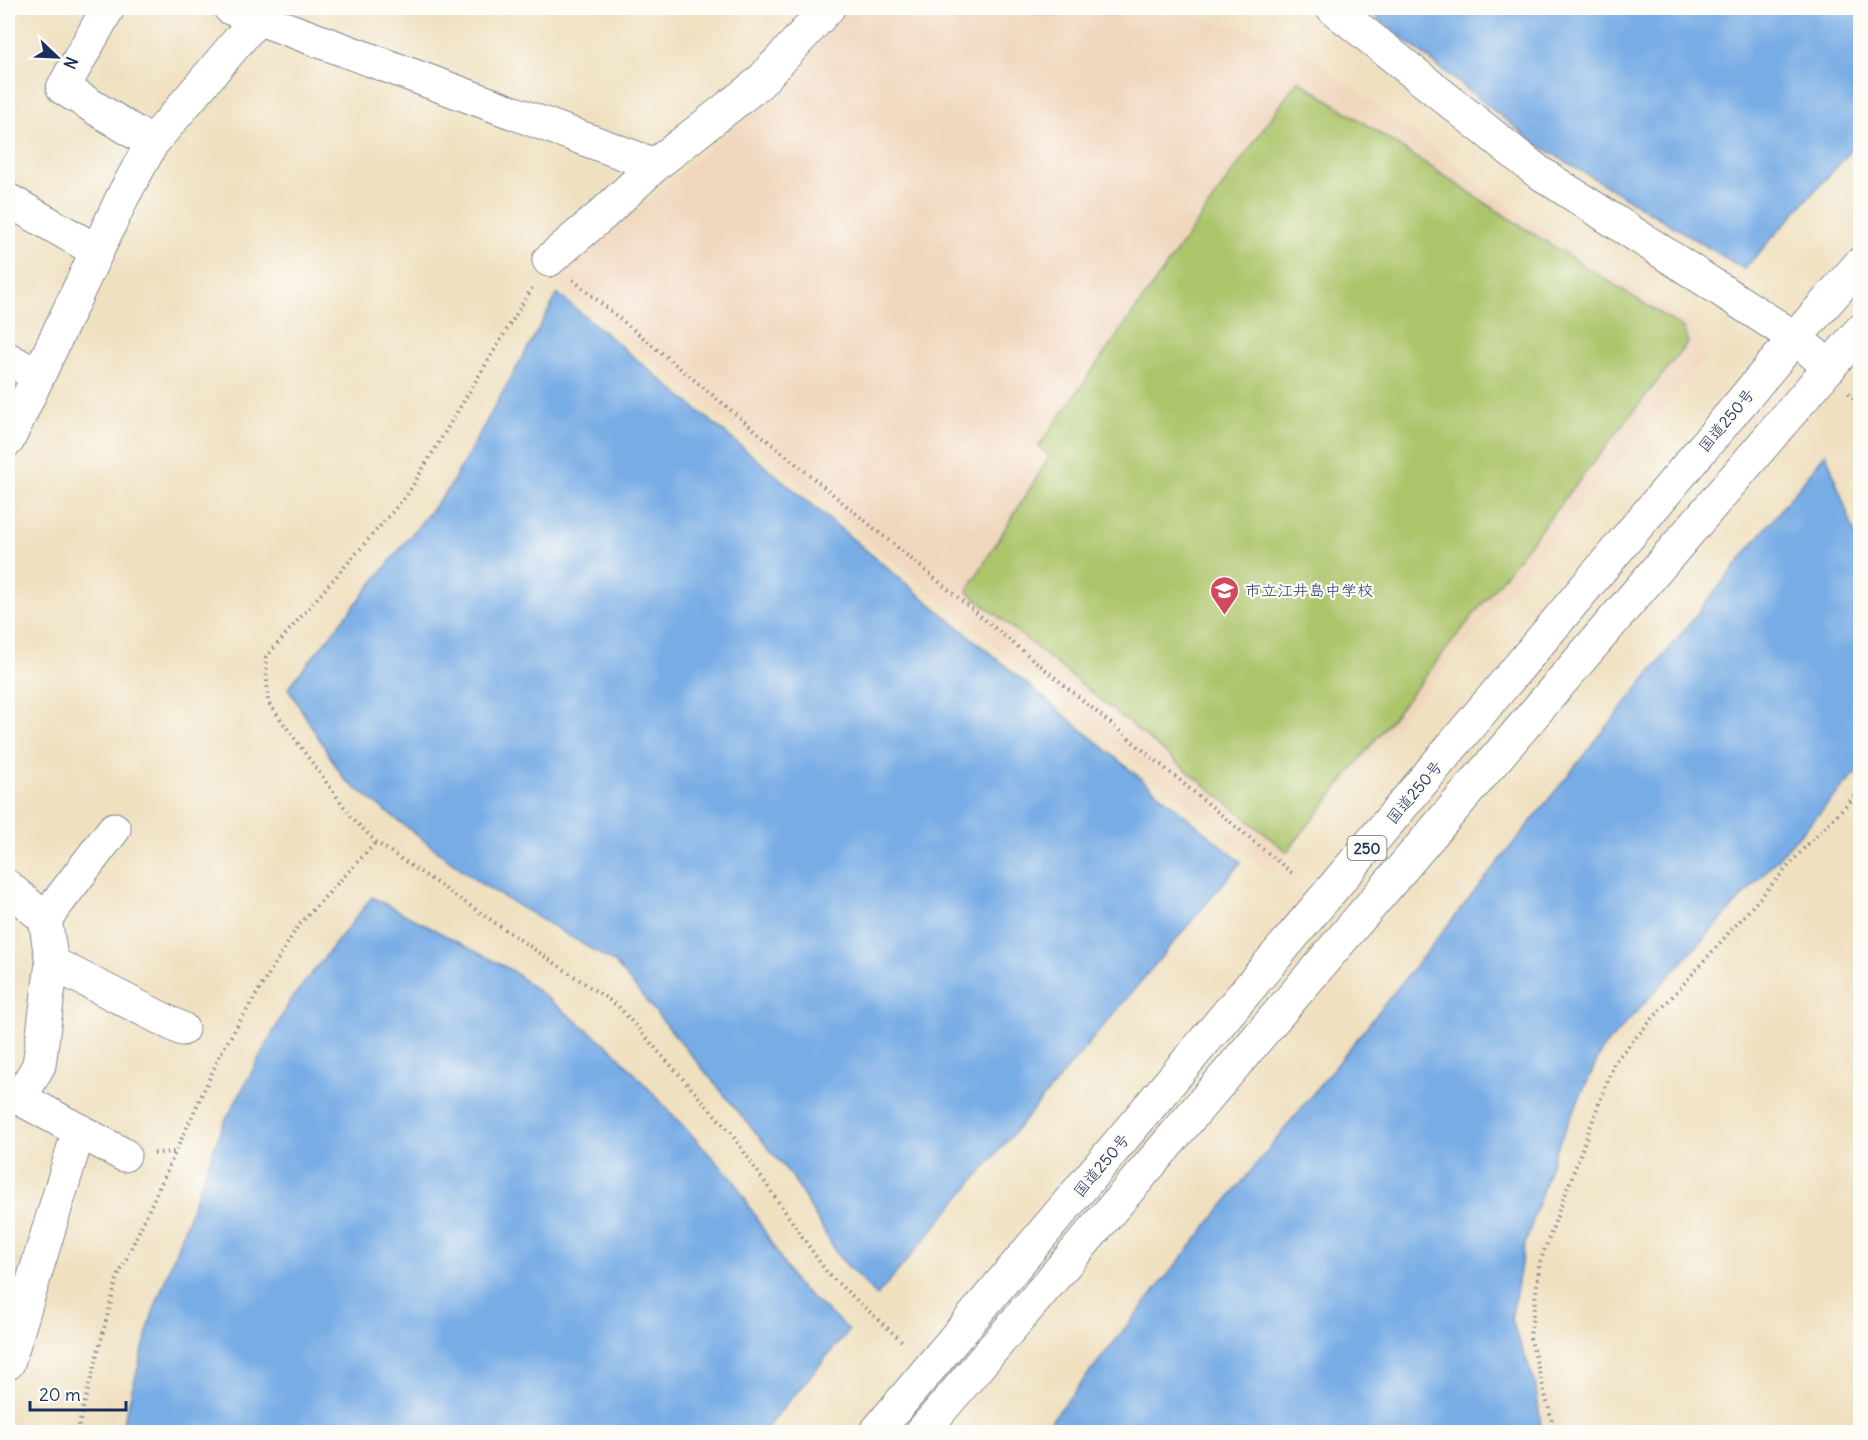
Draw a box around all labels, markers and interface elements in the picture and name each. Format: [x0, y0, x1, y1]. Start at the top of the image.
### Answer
north arrow [27, 27, 87, 87]
text: N [59, 54, 82, 72]
street label: 国道250号 [1694, 384, 1758, 456]
school or university icon: 市立江井島中学校 [1208, 574, 1240, 616]
place label: 市立江井島中学校 [1245, 580, 1373, 600]
street label: 国道250号 [1382, 756, 1446, 828]
road number: 250 [1348, 836, 1386, 860]
street label: 国道250号 [1069, 1129, 1133, 1201]
scale bar [30, 1374, 126, 1412]
text: 20 m [39, 1383, 81, 1406]

